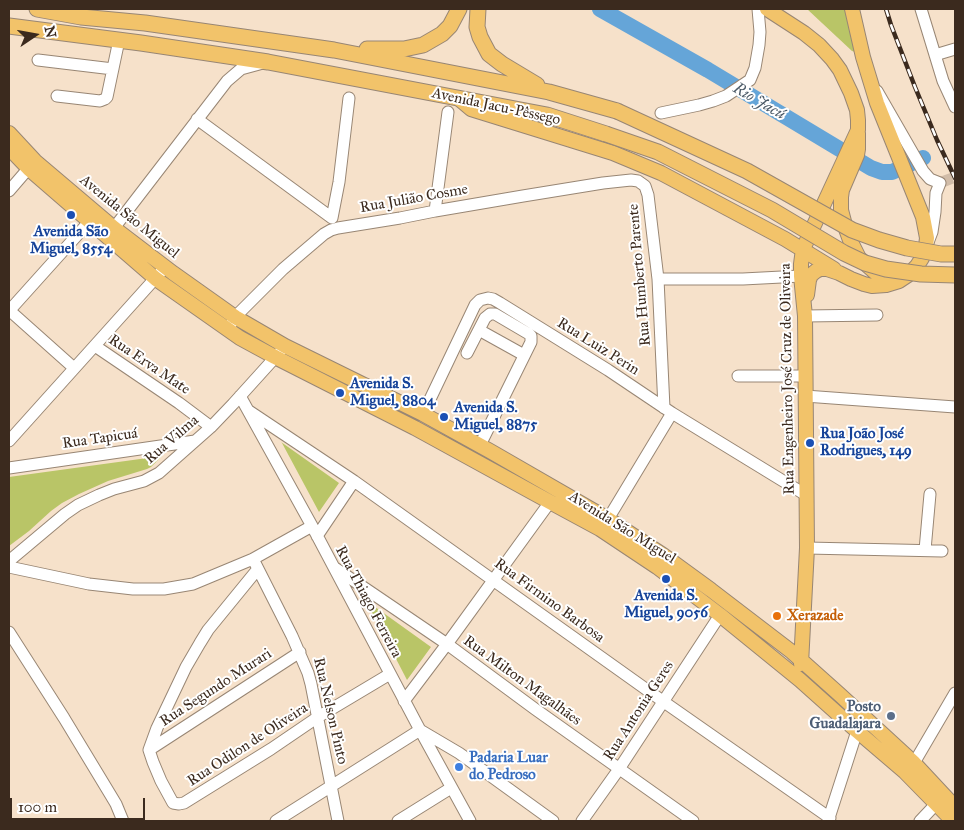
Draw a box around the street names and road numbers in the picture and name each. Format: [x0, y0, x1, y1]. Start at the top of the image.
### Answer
street label: Avenida Jacu-Pêssego [430, 85, 562, 129]
street label: Avenida São Miguel [76, 171, 182, 263]
street label: Rua Julião Cosme [359, 181, 469, 217]
street label: Rua Humberto Parente [625, 203, 655, 347]
street label: Rua Engenheiro José Cruz de Oliveira [777, 263, 799, 495]
street label: Rua Luiz Perin [554, 315, 642, 379]
street label: Rua Erva Mate [105, 331, 193, 399]
street label: Rua Vilma [141, 412, 203, 468]
street label: Rua Tapicuá [61, 425, 139, 453]
street label: Avenida São Miguel [565, 488, 679, 568]
street label: Rua Thiago Ferreira [331, 543, 405, 661]
street label: Rua Firmino Barbosa [490, 555, 608, 647]
street label: Rua Milton Magalhães [459, 632, 585, 730]
street label: Rua Segundo Murari [157, 645, 275, 731]
street label: Rua Nelson Pinto [309, 656, 351, 766]
street label: Rua Antonia Geres [600, 658, 678, 764]
street label: Rua Odilon de Oliveira [184, 699, 312, 791]

